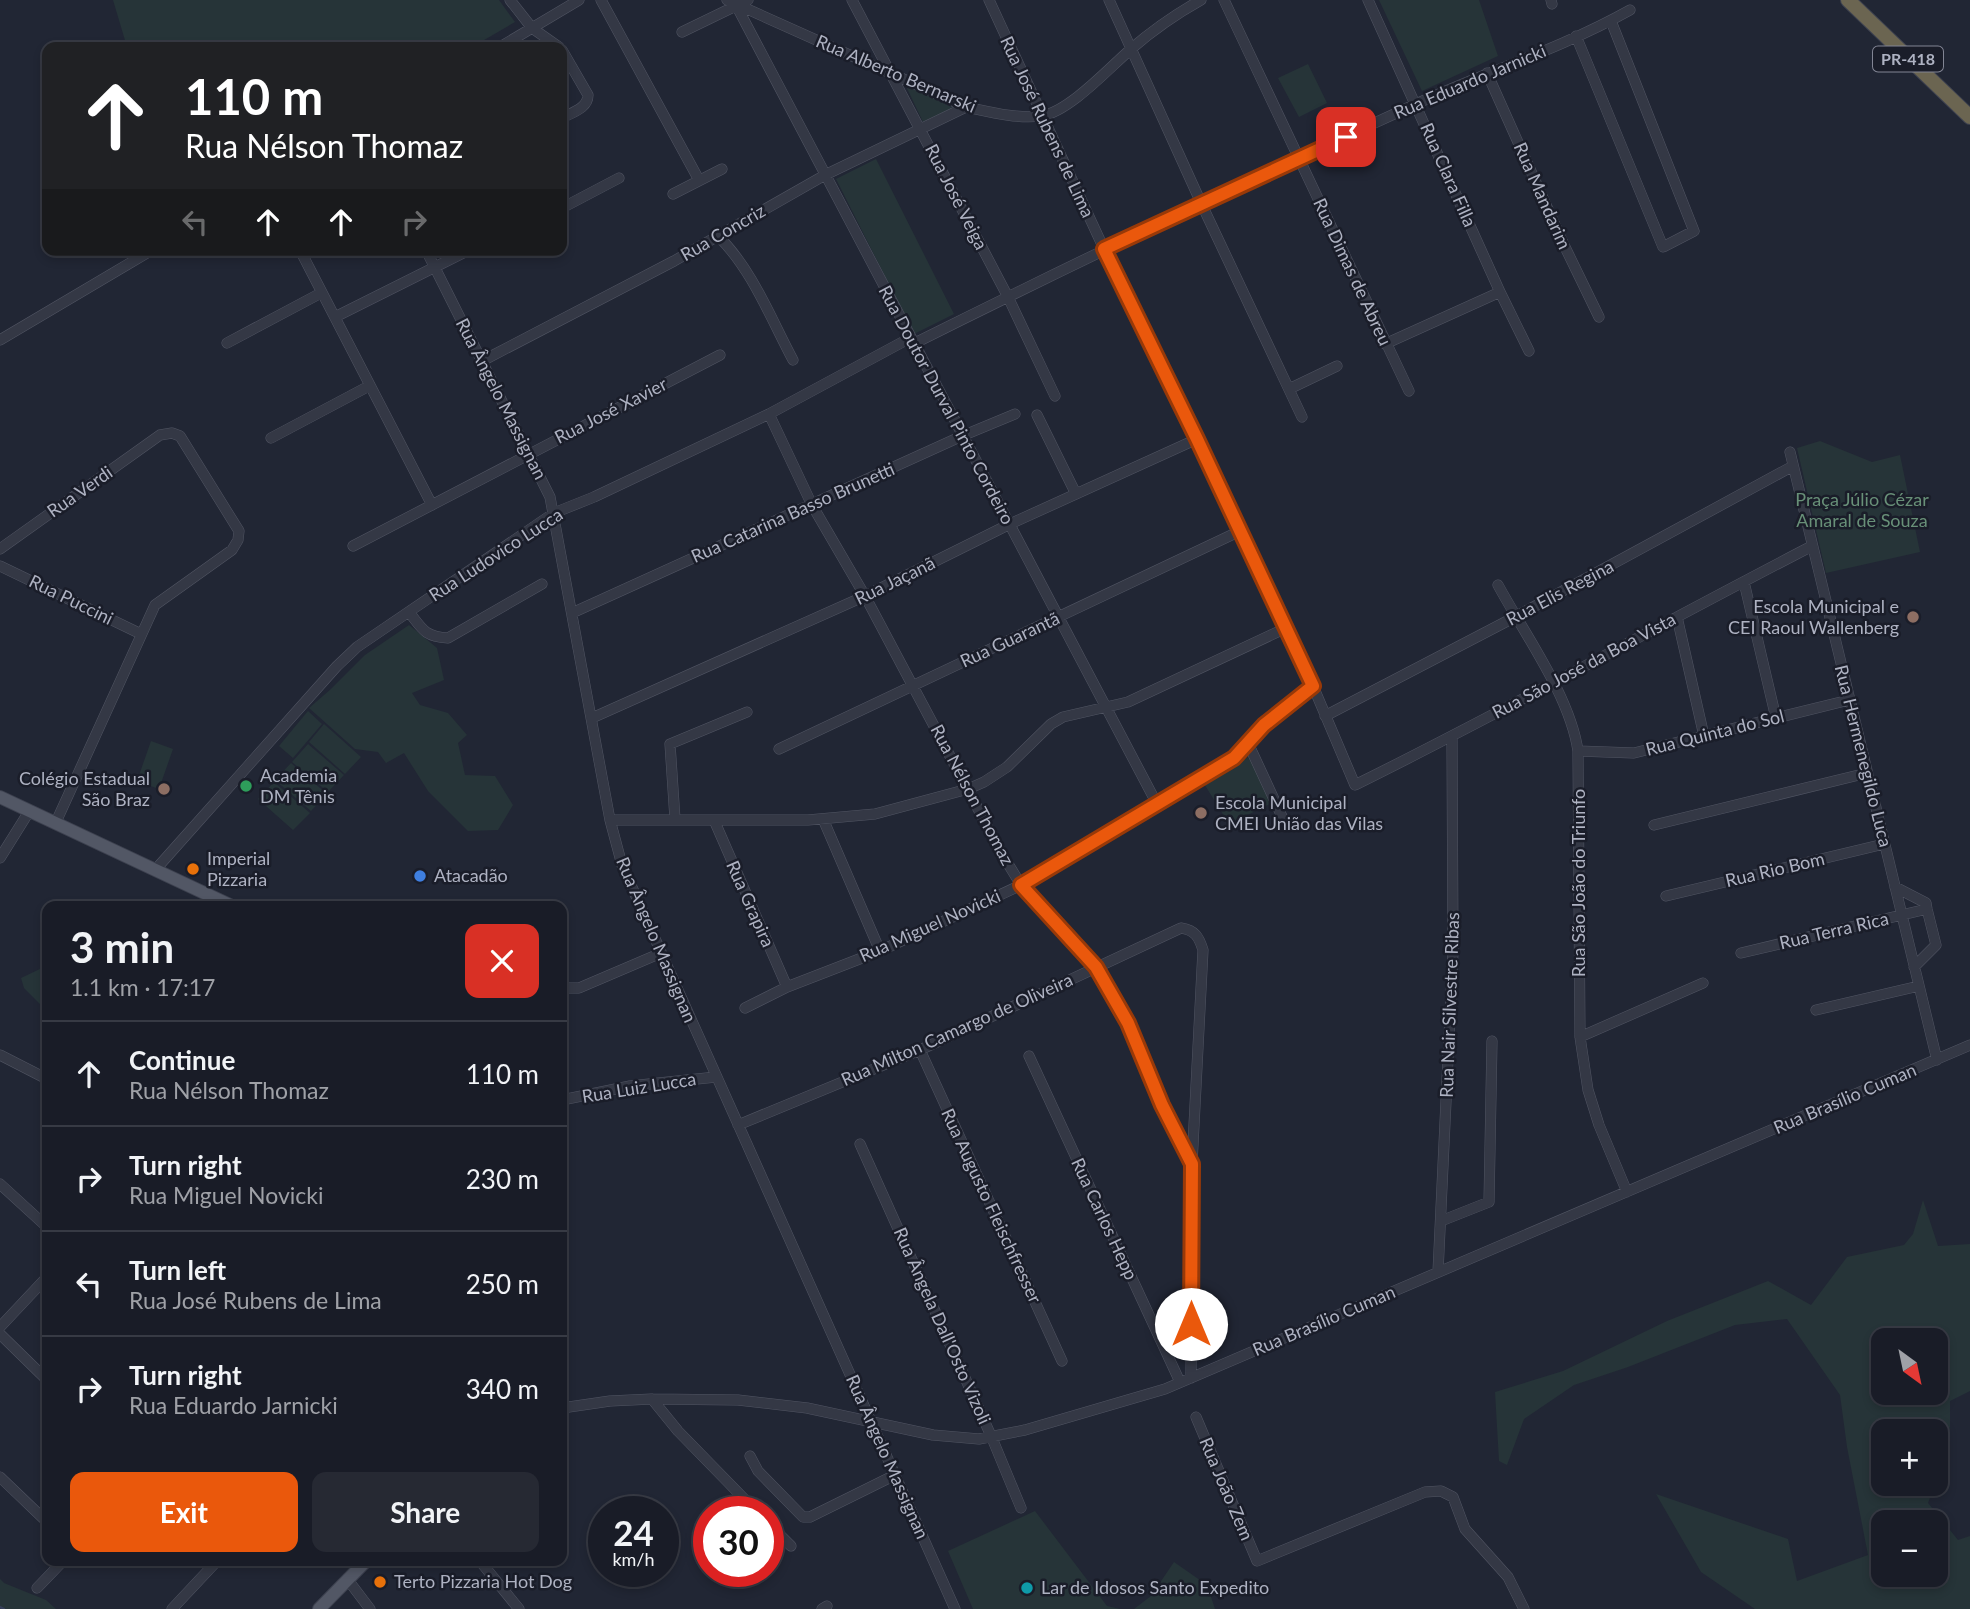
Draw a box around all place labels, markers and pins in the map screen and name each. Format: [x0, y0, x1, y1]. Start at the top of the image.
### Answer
pin [1316, 107, 1376, 167]
place label: Escola Municipal e CEI Raoul Wallenberg [1728, 595, 1899, 638]
marker: Escola Municipal e CEI Raoul Wallenberg [1905, 609, 1921, 625]
place label: Academia DM Tênis [260, 764, 337, 807]
place label: Colégio Estadual São Braz [19, 767, 150, 810]
marker: Academia DM Tênis [238, 778, 254, 794]
marker: Colégio Estadual São Braz [156, 781, 172, 797]
place label: Escola Municipal CMEI União das Vilas [1215, 791, 1383, 834]
marker: Escola Municipal CMEI União das Vilas [1193, 805, 1209, 821]
place label: Imperial Pizzaria [207, 847, 270, 890]
marker: Imperial Pizzaria [185, 861, 201, 877]
place label: Atacadão [434, 864, 508, 886]
marker: Atacadão [412, 868, 428, 884]
place label: Terto Pizzaria Hot Dog [394, 1570, 572, 1592]
marker: Terto Pizzaria Hot Dog [372, 1574, 388, 1590]
place label: Lar de Idosos Santo Expedito [1041, 1576, 1269, 1598]
marker: Lar de Idosos Santo Expedito [1019, 1580, 1035, 1596]

